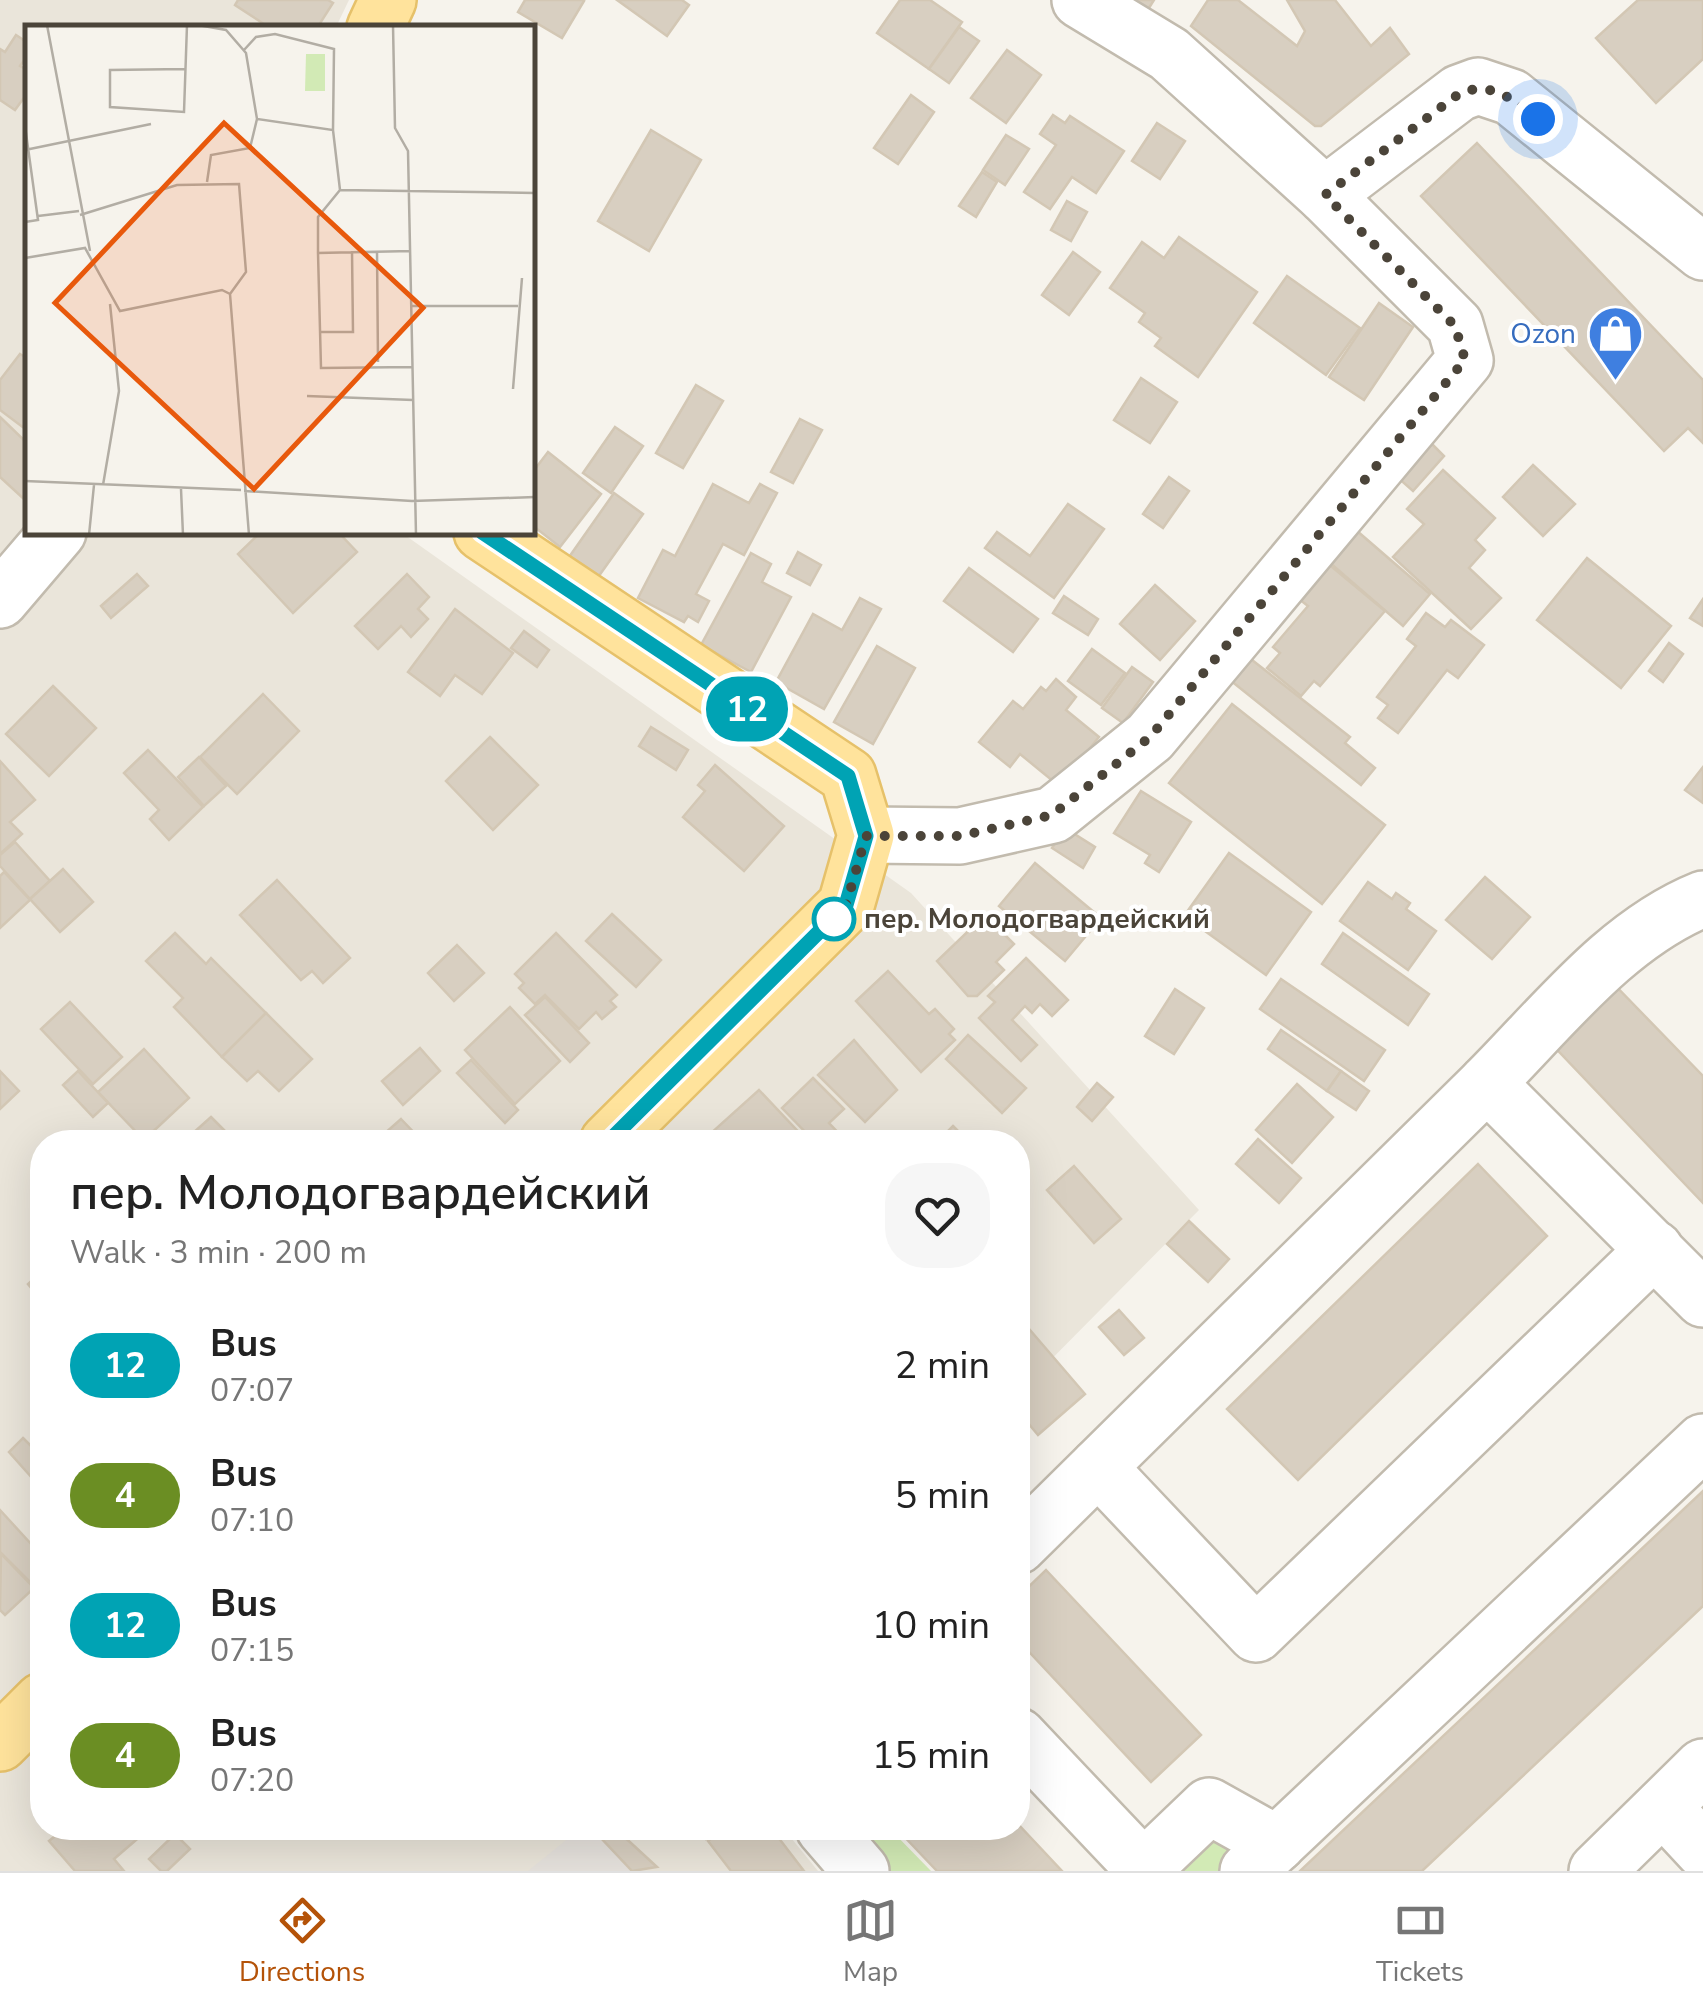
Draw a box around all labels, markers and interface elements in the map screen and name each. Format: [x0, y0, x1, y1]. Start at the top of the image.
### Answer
inset map [25, 25, 535, 535]
your location [1513, 94, 1563, 144]
shop icon: Ozon [1585, 304, 1645, 383]
place label: Ozon [1510, 315, 1576, 353]
line badge: 12 [702, 676, 792, 742]
text: 12 [726, 686, 768, 733]
marker: пер. Молодогвардейский [813, 898, 855, 940]
place label: пер. Молодогвардейский [864, 900, 1210, 938]
text: пер. Молодогвардейский [70, 1160, 651, 1226]
button: heart [885, 1163, 990, 1268]
text: Walk · 3 min · 200 m [70, 1231, 367, 1274]
text: Bus [210, 1318, 277, 1369]
text: 2 min [895, 1340, 990, 1391]
text: 12 [104, 1342, 146, 1389]
text: 07:07 [210, 1369, 294, 1412]
text: Bus [210, 1448, 277, 1499]
text: 5 min [895, 1470, 990, 1521]
text: 4 [114, 1472, 136, 1519]
text: 07:10 [210, 1499, 294, 1542]
text: Bus [210, 1578, 277, 1629]
text: 10 min [872, 1600, 990, 1651]
text: 12 [104, 1602, 146, 1649]
text: 07:15 [210, 1629, 294, 1672]
text: Bus [210, 1708, 277, 1759]
text: 15 min [872, 1730, 990, 1781]
text: 4 [114, 1732, 136, 1779]
text: 07:20 [210, 1759, 294, 1802]
tab: Directions [239, 1893, 365, 1991]
tab: Map [843, 1893, 898, 1991]
tab: Tickets [1376, 1893, 1464, 1991]

